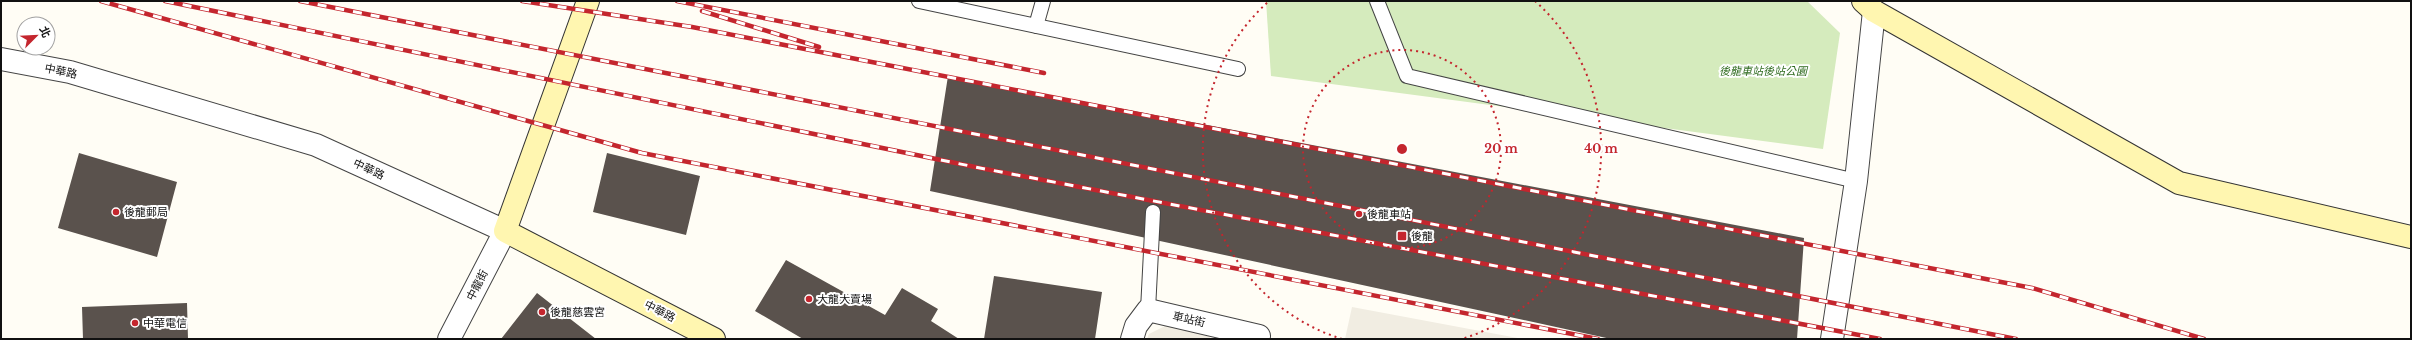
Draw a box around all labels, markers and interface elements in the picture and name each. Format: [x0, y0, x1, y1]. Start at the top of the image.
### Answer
north arrow [16, 16, 56, 56]
text: 北 [37, 24, 54, 40]
street label: 中華路 [43, 61, 79, 81]
park label: 後龍車站後站公園 [1719, 64, 1809, 78]
text: 20 m [1484, 141, 1518, 156]
text: 40 m [1584, 141, 1618, 156]
centre of rings [1395, 142, 1409, 156]
street label: 中華路 [351, 156, 387, 182]
place label: 後龍郵局 [124, 205, 168, 219]
marker: 後龍郵局 [111, 207, 121, 217]
place label: 後龍車站 [1367, 207, 1411, 221]
marker: 後龍車站 [1354, 209, 1364, 219]
place label: 後龍 [1411, 229, 1433, 243]
marker: 後龍 [1396, 230, 1408, 242]
street label: 中龍街 [463, 267, 491, 303]
place label: 大龍大賣場 [817, 292, 872, 306]
marker: 大龍大賣場 [804, 294, 814, 304]
street label: 中華路 [642, 297, 678, 325]
place label: 後龍慈雲宮 [550, 305, 605, 319]
marker: 後龍慈雲宮 [537, 307, 547, 317]
street label: 車站街 [1171, 308, 1207, 330]
place label: 中華電信 [143, 316, 187, 330]
marker: 中華電信 [130, 318, 140, 328]

